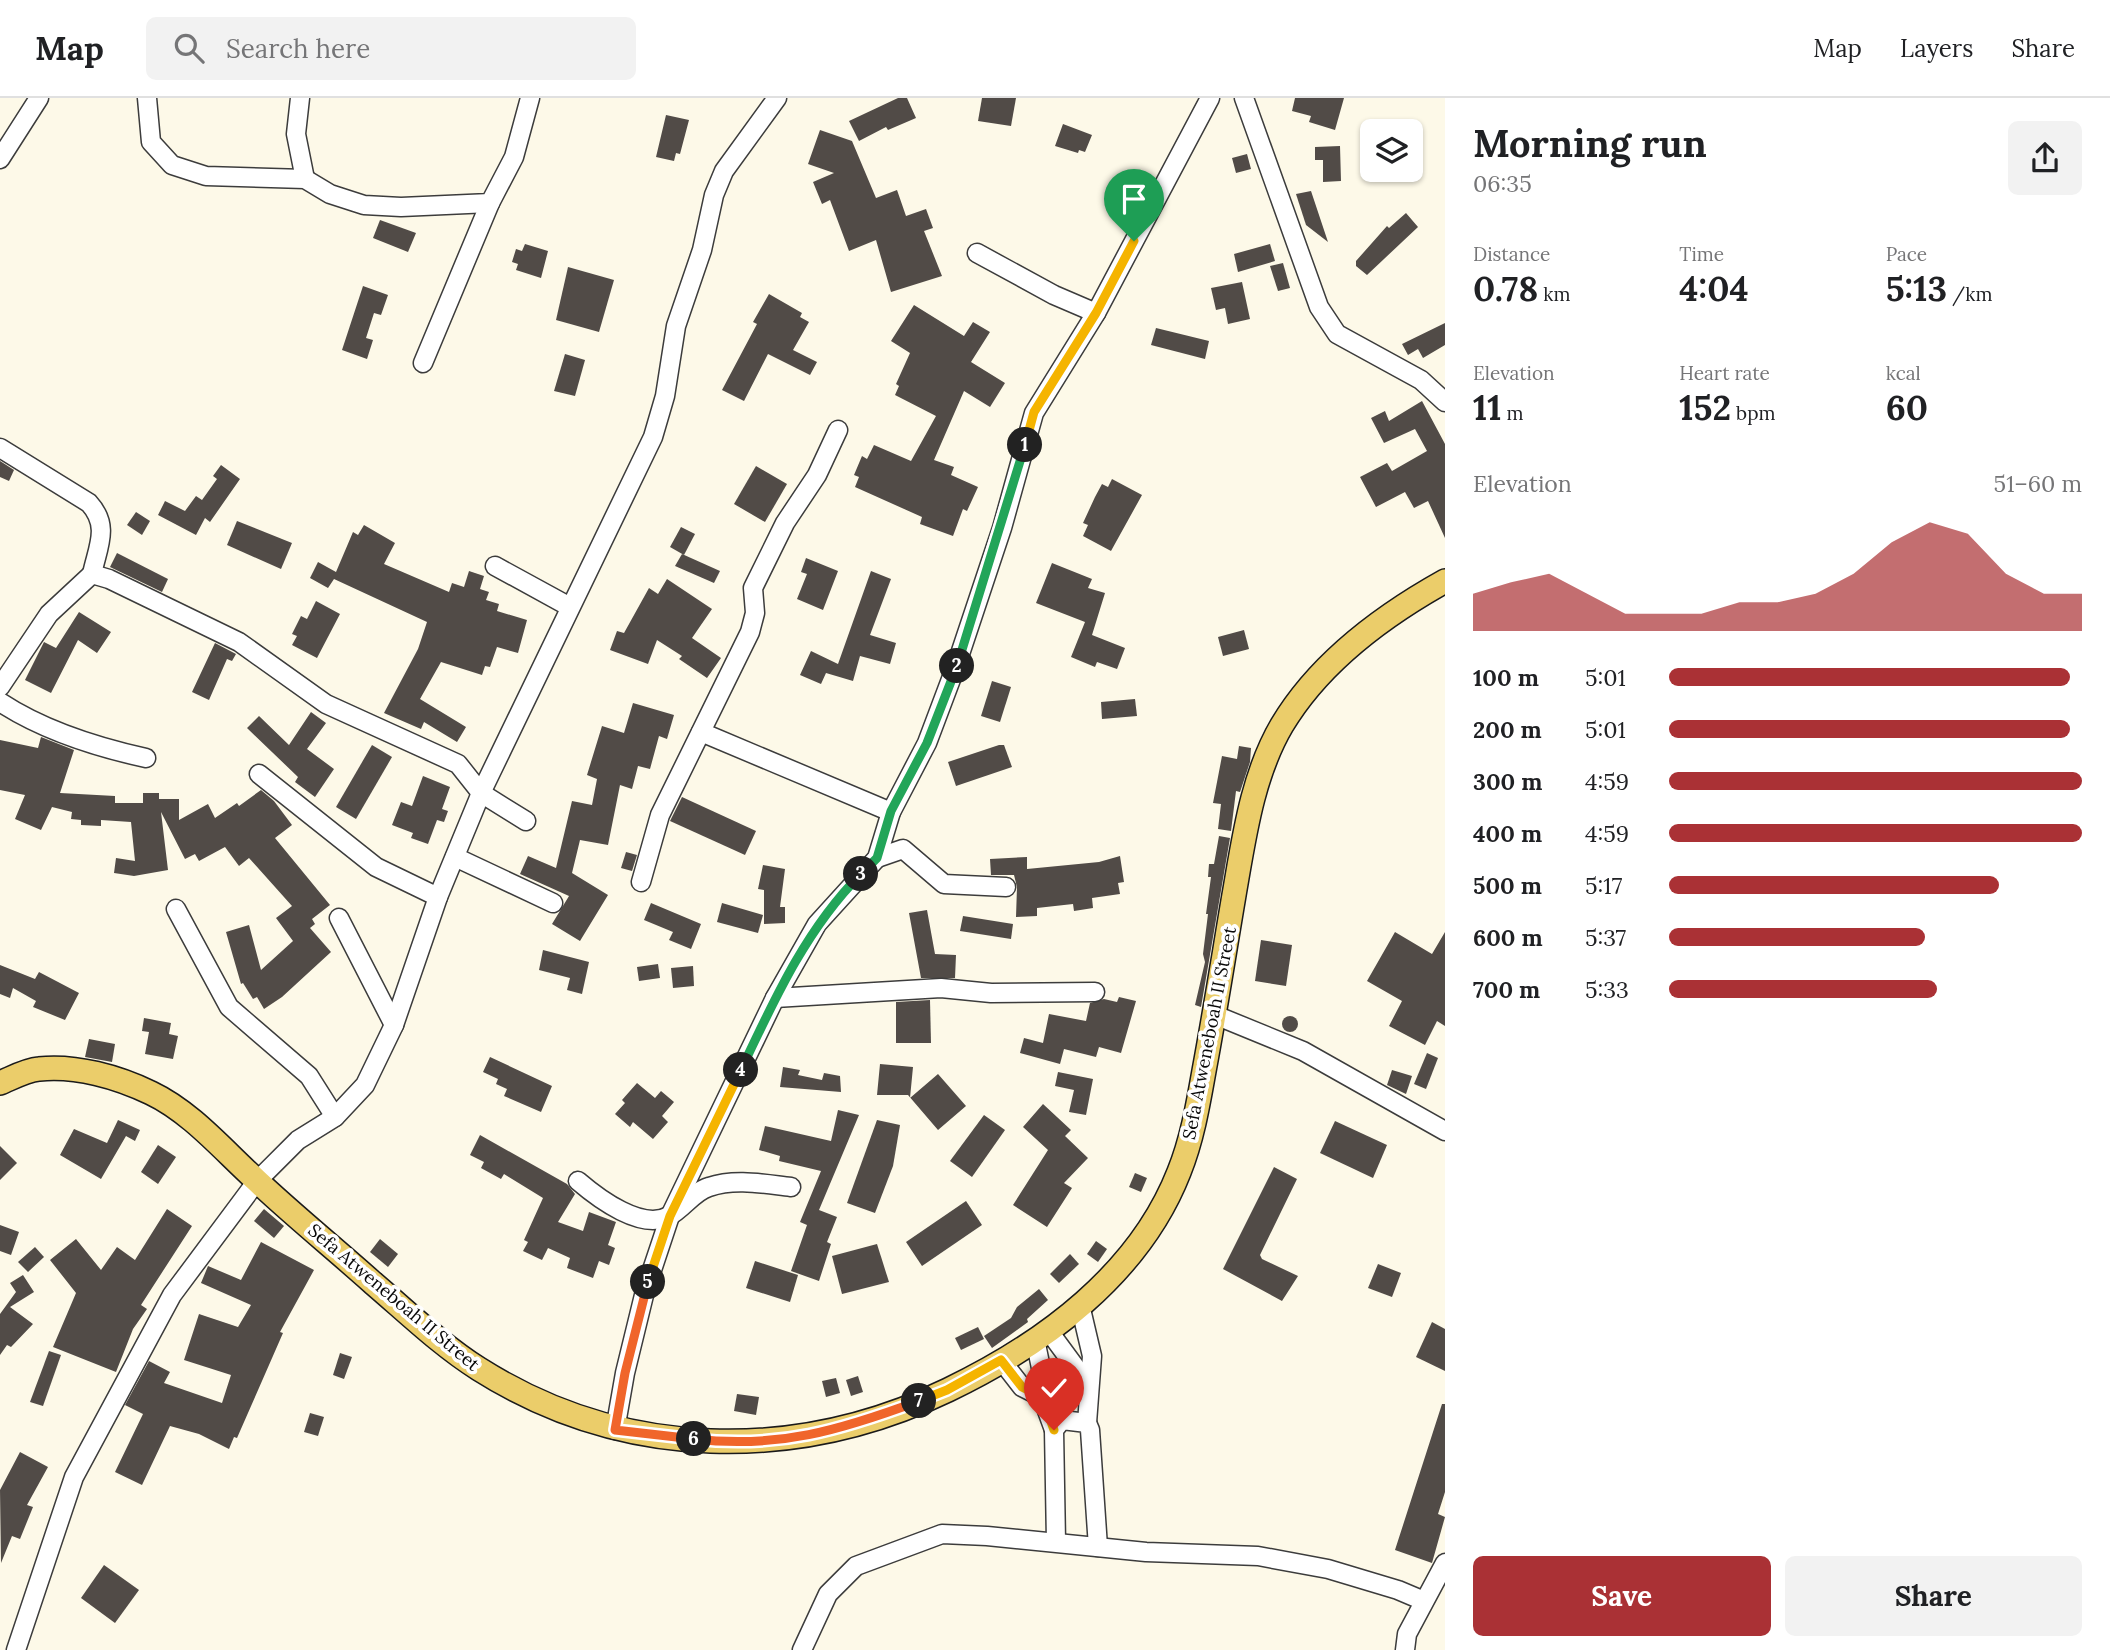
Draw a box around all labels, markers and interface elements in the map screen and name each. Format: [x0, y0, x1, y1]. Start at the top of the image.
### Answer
search box [146, 17, 636, 80]
text: Map [35, 27, 104, 69]
icon: search [170, 29, 208, 67]
text: Search here [226, 32, 370, 65]
text: Map [1813, 33, 1862, 64]
text: Layers [1900, 33, 1973, 64]
text: Share [2011, 33, 2075, 64]
map controls [1360, 119, 1423, 182]
button: layers [1360, 119, 1423, 182]
text: Morning run [1473, 119, 1707, 167]
button: share [2008, 121, 2082, 195]
pin [1104, 169, 1164, 241]
text: 06:35 [1473, 169, 1532, 198]
icon: arrive [1115, 180, 1153, 218]
text: Distance [1473, 242, 1550, 266]
text: Time [1679, 242, 1724, 266]
text: Pace [1886, 242, 1927, 266]
text: 0.78 [1473, 266, 1538, 311]
text: 4:04 [1679, 266, 1749, 311]
text: 5:13 [1886, 266, 1947, 311]
text: km [1538, 282, 1570, 306]
text: /km [1947, 282, 1992, 306]
text: Elevation [1473, 361, 1555, 385]
text: Heart rate [1679, 361, 1770, 385]
text: kcal [1886, 361, 1921, 385]
text: 11 [1473, 385, 1501, 430]
text: 152 [1679, 385, 1731, 430]
text: 60 [1886, 385, 1928, 430]
text: m [1501, 401, 1523, 425]
text: bpm [1731, 401, 1775, 425]
pin: 1 [1007, 428, 1042, 462]
text: 1 [1021, 432, 1028, 456]
text: Elevation [1473, 469, 1572, 498]
text: 51–60 m [1994, 469, 2082, 498]
pin: 2 [940, 648, 974, 684]
text: 2 [951, 653, 962, 677]
text: 100 m [1473, 663, 1539, 692]
text: 5:01 [1585, 663, 1626, 692]
text: 200 m [1473, 715, 1542, 744]
text: 5:01 [1585, 715, 1626, 744]
text: 300 m [1473, 767, 1542, 796]
text: 4:59 [1585, 767, 1629, 796]
text: 400 m [1473, 819, 1542, 848]
text: 4:59 [1585, 819, 1629, 848]
pin: 3 [844, 856, 878, 892]
text: 3 [855, 861, 866, 885]
text: 500 m [1473, 871, 1542, 900]
text: 5:17 [1585, 871, 1622, 900]
text: 600 m [1473, 923, 1543, 952]
text: 5:37 [1585, 923, 1626, 952]
street label: Sefa Atweneboah II Street [1177, 924, 1241, 1142]
text: 700 m [1473, 975, 1540, 1004]
text: 5:33 [1585, 975, 1629, 1004]
pin: 4 [724, 1052, 758, 1088]
text: 4 [735, 1057, 746, 1081]
street label: Sefa Atweneboah II Street [304, 1219, 484, 1375]
pin: 5 [630, 1264, 666, 1300]
text: 5 [642, 1269, 653, 1293]
pin [1024, 1358, 1084, 1430]
icon: check [1035, 1369, 1073, 1407]
pin: 7 [902, 1384, 936, 1418]
text: 7 [914, 1388, 923, 1412]
pin: 6 [676, 1422, 712, 1456]
text: 6 [688, 1426, 699, 1450]
button: Save [1473, 1556, 1771, 1636]
button: Share [1785, 1556, 2082, 1636]

